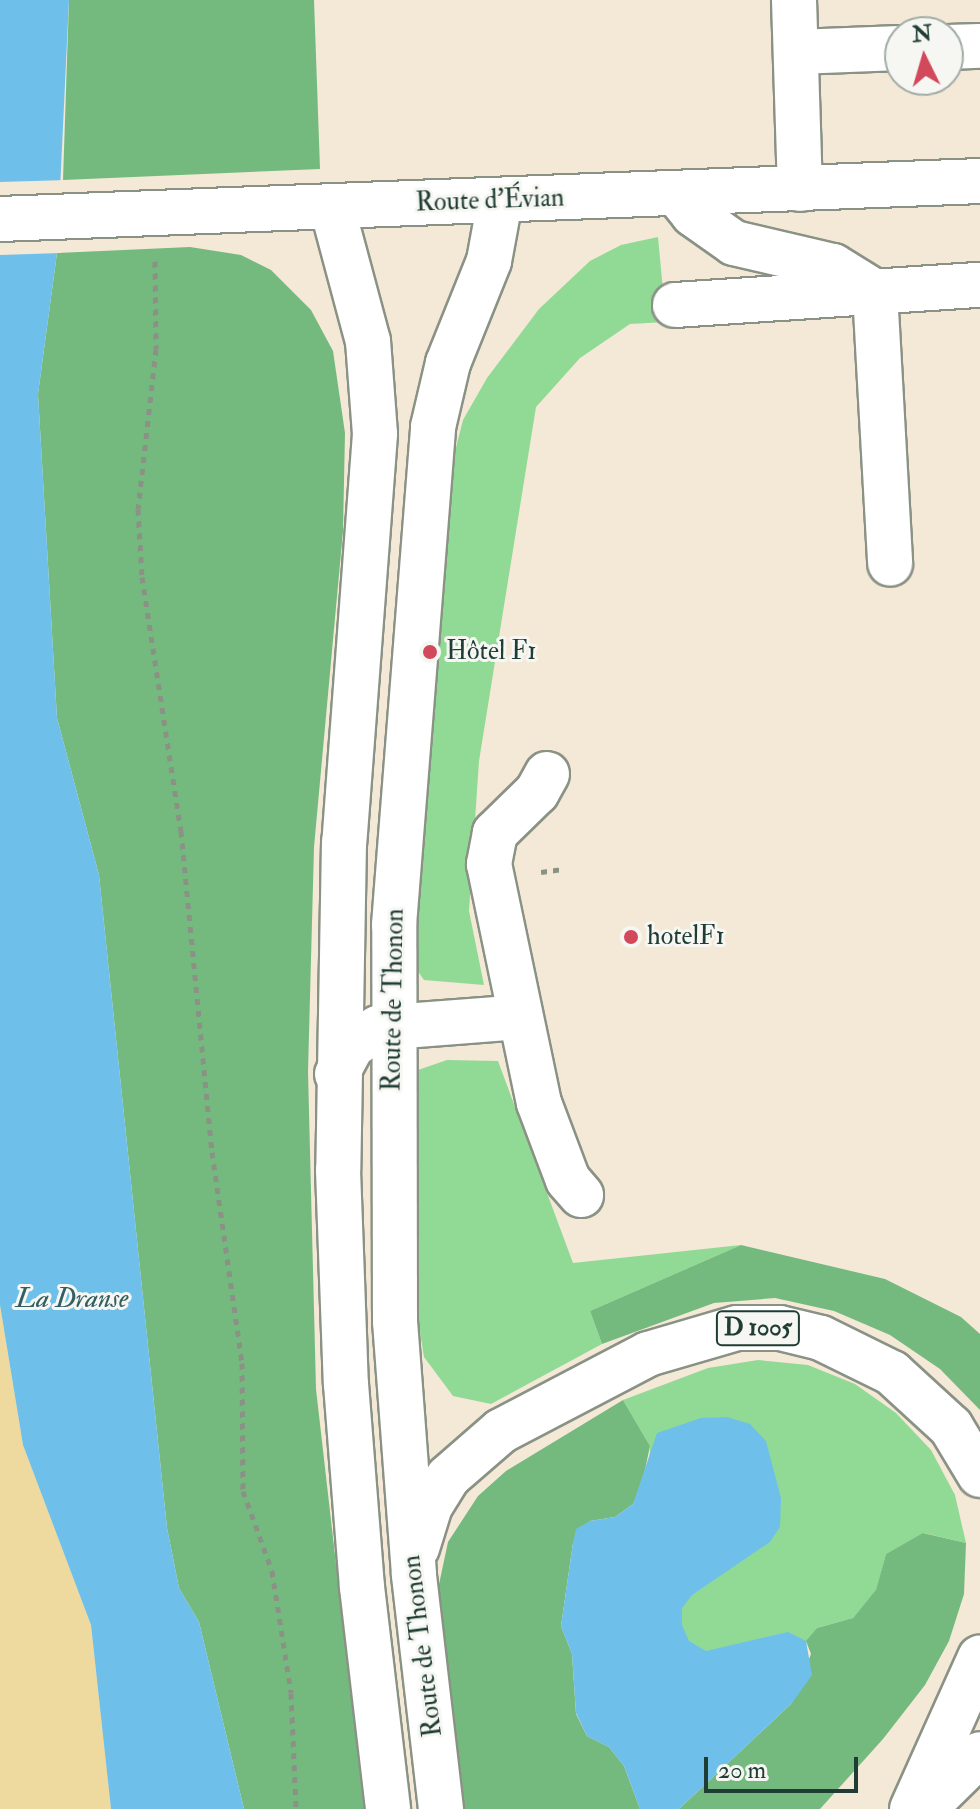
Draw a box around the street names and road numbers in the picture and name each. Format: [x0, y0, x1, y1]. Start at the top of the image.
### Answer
street label: Route d'Évian [415, 183, 565, 219]
street label: Route de Thonon [377, 908, 411, 1092]
road number: D 1005 [714, 1308, 802, 1348]
street label: Route de Thonon [396, 1553, 450, 1739]

